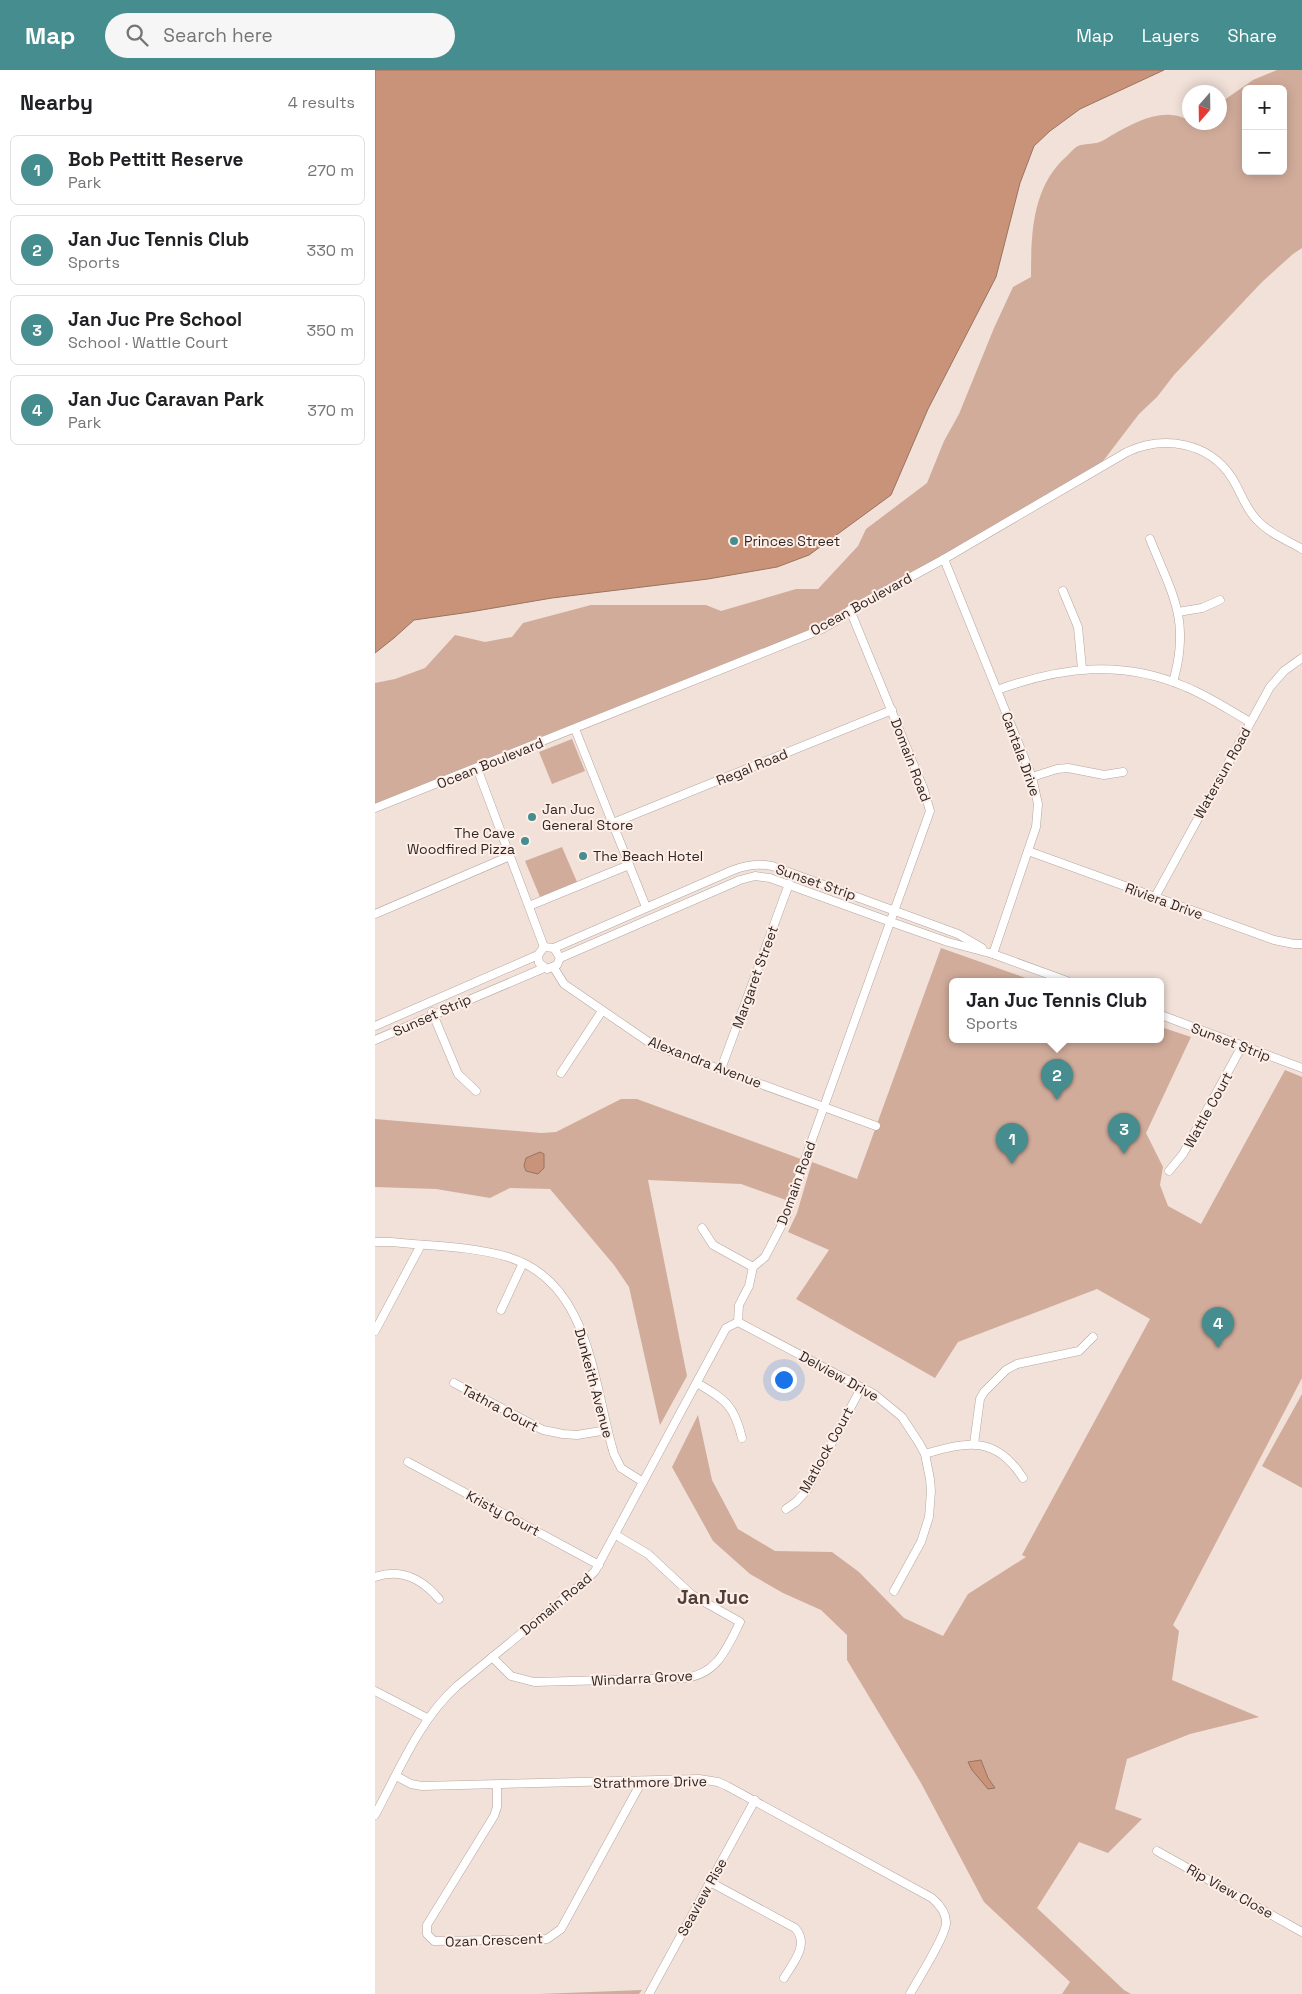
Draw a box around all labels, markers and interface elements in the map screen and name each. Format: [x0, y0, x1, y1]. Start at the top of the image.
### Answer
search box [105, 13, 455, 58]
text: Map [25, 20, 75, 51]
icon: search [123, 21, 151, 49]
text: Search here [163, 23, 273, 48]
text: Map [1076, 24, 1114, 47]
text: Layers [1142, 24, 1199, 47]
text: Share [1227, 24, 1277, 47]
north arrow [1182, 85, 1227, 130]
map controls [1242, 85, 1287, 175]
button: + [1242, 85, 1287, 130]
text: Nearby [20, 89, 93, 116]
text: 4 results [288, 92, 355, 113]
button: − [1242, 130, 1287, 175]
text: Bob Pettitt Reserve [68, 147, 244, 172]
text: 1 [33, 160, 41, 181]
text: 270 m [307, 160, 354, 181]
text: Park [68, 172, 101, 193]
text: Jan Juc Tennis Club [68, 227, 249, 252]
text: 2 [32, 240, 42, 261]
text: 330 m [307, 240, 354, 261]
text: Sports [68, 252, 120, 273]
text: Jan Juc Pre School [68, 307, 242, 332]
text: 3 [32, 320, 42, 341]
text: 350 m [307, 320, 354, 341]
text: School · Wattle Court [68, 332, 228, 353]
text: Jan Juc Caravan Park [68, 387, 264, 412]
text: 4 [32, 400, 42, 421]
text: 370 m [307, 400, 354, 421]
text: Park [68, 412, 101, 433]
place label: Princes Street [744, 532, 840, 550]
marker: Princes Street [728, 535, 740, 547]
street label: Ocean Boulevard [807, 569, 915, 639]
street label: Cantala Drive [997, 709, 1045, 799]
street label: Domain Road [887, 716, 935, 804]
street label: Watersun Road [1189, 724, 1255, 822]
street label: Ocean Boulevard [434, 733, 546, 793]
street label: Regal Road [714, 745, 790, 789]
place label: Jan Juc General Store [542, 800, 633, 834]
marker: Jan Juc General Store [526, 811, 538, 823]
place label: The Cave Woodfired Pizza [407, 824, 515, 858]
marker: The Cave Woodfired Pizza [519, 835, 531, 847]
place label: The Beach Hotel [593, 847, 703, 865]
marker: The Beach Hotel [577, 850, 589, 862]
street label: Sunset Strip [773, 860, 859, 904]
street label: Riviera Drive [1123, 879, 1205, 923]
street label: Margaret Street [728, 923, 782, 1031]
popup [949, 978, 1164, 1043]
text: Jan Juc Tennis Club [966, 988, 1147, 1013]
street label: Sunset Strip [390, 990, 474, 1040]
text: Sports [966, 1013, 1018, 1034]
street label: Sunset Strip [1189, 1019, 1273, 1065]
street label: Alexandra Avenue [646, 1032, 764, 1092]
pin: 2 [1041, 1059, 1073, 1100]
street label: Wattle Court [1180, 1069, 1236, 1151]
pin: 3 [1108, 1113, 1140, 1154]
pin: 1 [996, 1123, 1028, 1164]
street label: Domain Road [772, 1139, 820, 1227]
pin: 4 [1202, 1307, 1234, 1348]
street label: Dunkeith Avenue [571, 1326, 617, 1440]
street label: Delview Drive [796, 1347, 882, 1405]
your location [771, 1367, 797, 1393]
street label: Tathra Court [459, 1380, 541, 1436]
street label: Matlock Court [795, 1404, 857, 1496]
street label: Kristy Court [463, 1486, 543, 1540]
street label: Domain Road [517, 1569, 595, 1639]
district label: Jan Juc [677, 1585, 749, 1610]
street label: Windarra Grove [591, 1666, 693, 1690]
street label: Strathmore Drive [593, 1772, 707, 1792]
street label: Seaview Rise [673, 1855, 731, 1939]
street label: Rip View Close [1183, 1860, 1277, 1922]
street label: Ozan Crescent [445, 1929, 543, 1951]

